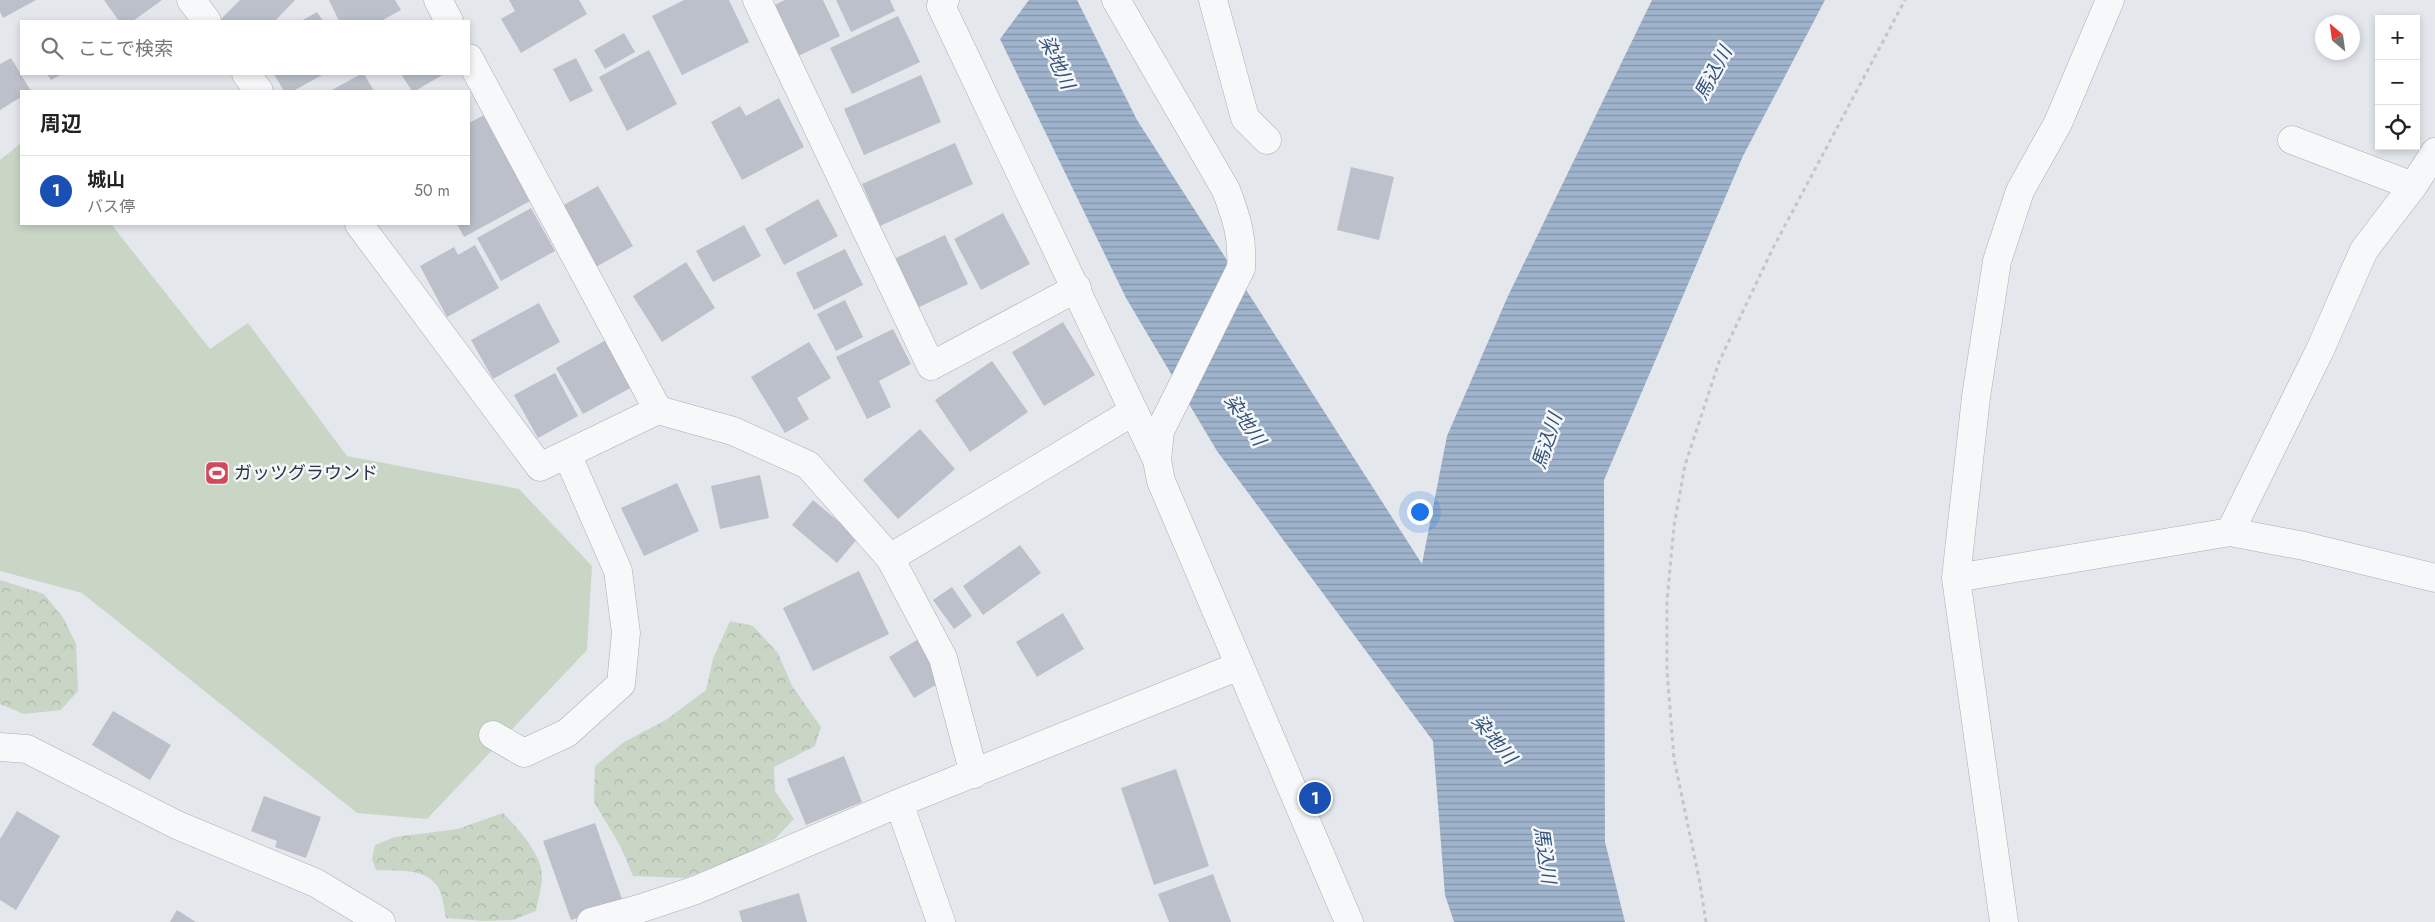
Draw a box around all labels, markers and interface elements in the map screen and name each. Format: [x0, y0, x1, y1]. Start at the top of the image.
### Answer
north arrow [2315, 15, 2360, 60]
map controls [2375, 15, 2420, 150]
button: + [2375, 15, 2420, 60]
search box [20, 20, 470, 75]
water label: 染地川 [1033, 30, 1082, 95]
icon: search [38, 34, 66, 62]
text: ここで検索 [78, 35, 173, 62]
water label: 馬込川 [1688, 40, 1739, 105]
button: − [2375, 60, 2420, 105]
button: locate [2375, 105, 2420, 150]
text: 周辺 [40, 109, 82, 139]
text: 城山 [87, 166, 125, 193]
text: 1 [52, 179, 60, 202]
text: 50 m [414, 179, 450, 202]
text: バス停 [87, 195, 135, 218]
water label: 染地川 [1218, 389, 1273, 453]
water label: 馬込川 [1525, 408, 1569, 472]
sports icon: ガッツグラウンド [204, 460, 230, 486]
place label: ガッツグラウンド [234, 460, 378, 486]
your location [1407, 499, 1433, 525]
water label: 染地川 [1465, 708, 1524, 771]
pin: 1 [1299, 779, 1331, 817]
water label: 馬込川 [1528, 825, 1563, 887]

